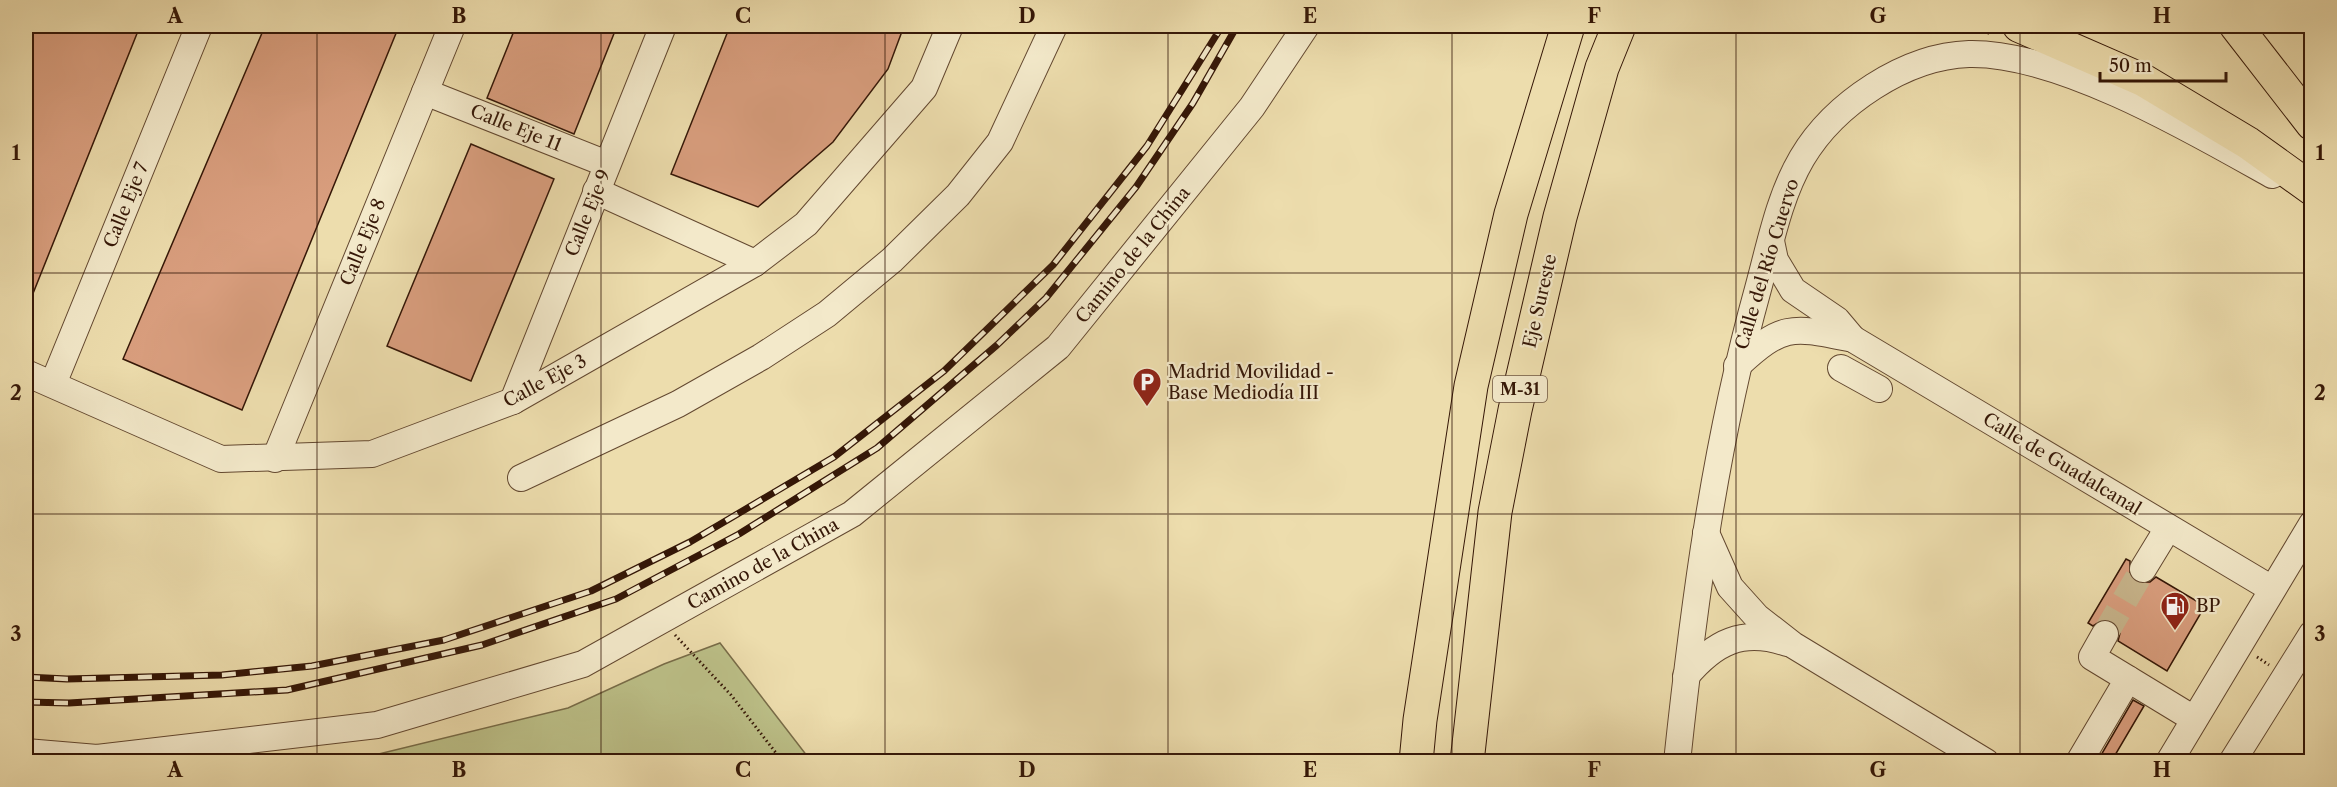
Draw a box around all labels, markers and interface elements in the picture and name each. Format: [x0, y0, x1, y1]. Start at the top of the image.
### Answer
text: A [166, 4, 183, 28]
text: B [452, 4, 467, 28]
text: C [735, 4, 751, 28]
text: D [1018, 4, 1036, 28]
text: E [1303, 4, 1317, 28]
text: F [1587, 4, 1601, 28]
text: G [1870, 4, 1887, 28]
text: H [2153, 4, 2171, 28]
scale bar [2100, 45, 2226, 83]
text: 50 m [2109, 55, 2152, 77]
street label: Calle Eje 11 [467, 100, 565, 156]
text: 1 [12, 141, 21, 165]
text: 1 [2316, 141, 2325, 165]
street label: Calle Eje 7 [99, 159, 153, 251]
street label: Calle Eje 9 [561, 166, 615, 260]
street label: Calle del Río Cuervo [1731, 176, 1803, 352]
street label: Camino de la China [1071, 182, 1195, 328]
street label: Calle Eje 8 [336, 195, 390, 289]
street label: Eje Sureste [1518, 252, 1562, 350]
street label: Calle Eje 3 [500, 350, 590, 412]
place label: Madrid Movilidad - Base Mediodía III [1168, 361, 1334, 404]
parking icon: Madrid Movilidad - Base Mediodía III [1131, 366, 1163, 408]
road number: M-31 [1493, 376, 1547, 402]
text: 2 [10, 381, 22, 405]
text: 2 [2314, 381, 2326, 405]
street label: Calle de Guadalcanal [1979, 408, 2145, 520]
street label: Camino de la China [684, 513, 843, 615]
fuel station icon: BP [2159, 590, 2191, 632]
place label: BP [2196, 595, 2221, 617]
text: 3 [10, 622, 22, 646]
text: 3 [2314, 622, 2326, 646]
text: A [166, 758, 183, 782]
text: B [452, 758, 467, 782]
text: C [735, 758, 751, 782]
text: D [1018, 758, 1036, 782]
text: E [1303, 758, 1317, 782]
text: F [1587, 758, 1601, 782]
text: G [1870, 758, 1887, 782]
text: H [2153, 758, 2171, 782]

